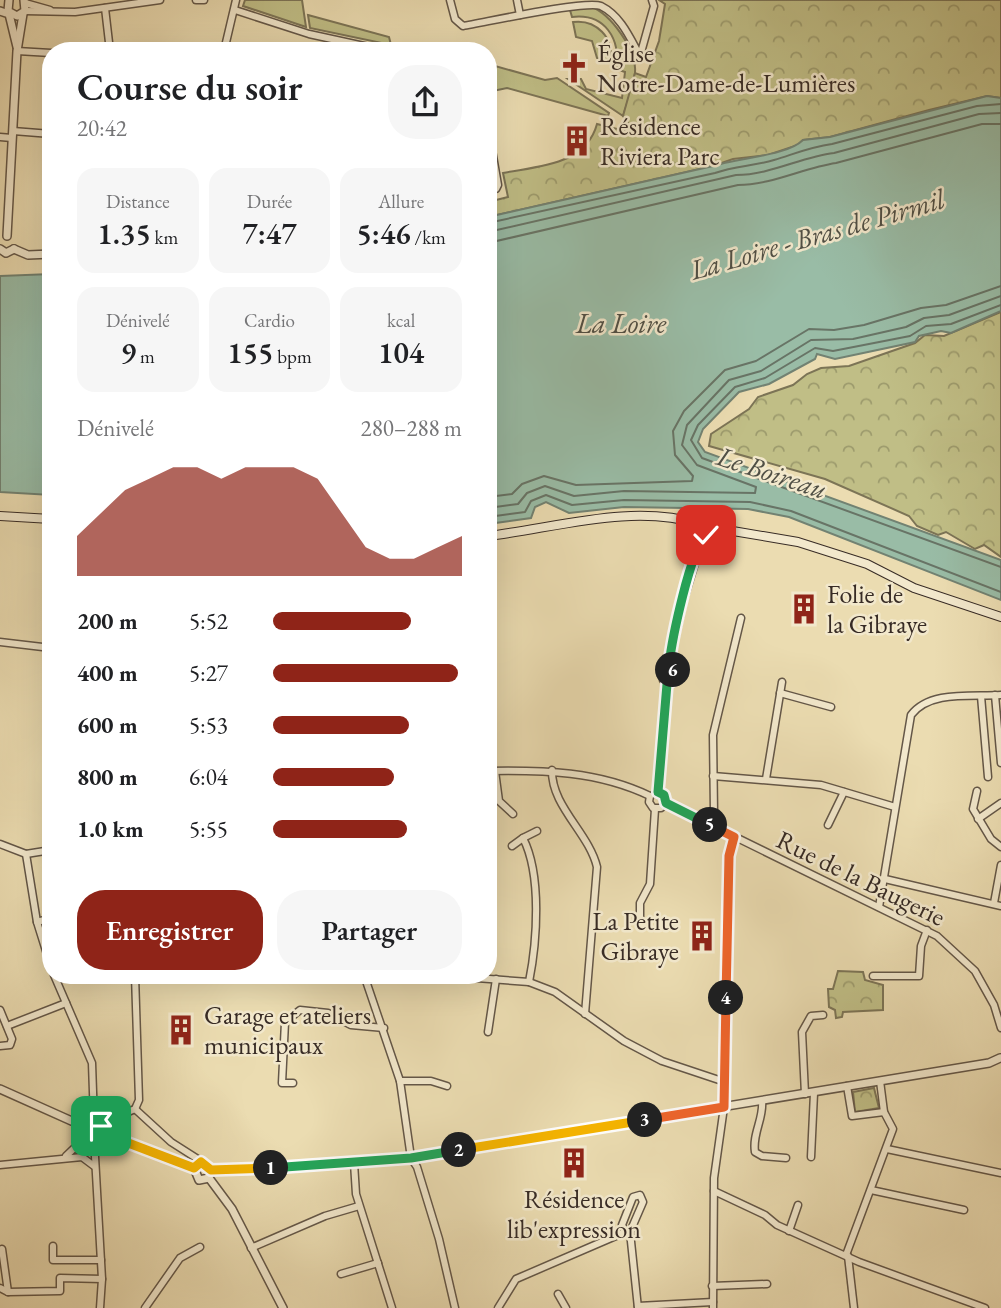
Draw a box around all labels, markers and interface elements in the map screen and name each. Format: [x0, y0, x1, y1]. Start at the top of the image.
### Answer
place label: Église Notre-Dame-de-Lumières [597, 36, 855, 100]
church icon: Église Notre-Dame-de-Lumières [557, 51, 591, 85]
text: Course du soir [77, 62, 303, 111]
button: share [388, 65, 462, 139]
place label: Résidence Riviera Parc [600, 109, 720, 173]
text: 20:42 [77, 113, 127, 143]
building icon: Résidence Riviera Parc [560, 124, 594, 158]
water label: La Loire - Bras de Pirmil [684, 180, 950, 288]
text: Distance [106, 189, 170, 214]
text: Durée [247, 189, 292, 214]
text: Allure [378, 189, 424, 214]
text: 1.35 [97, 214, 151, 253]
text: 7:47 [242, 214, 297, 253]
text: 5:46 [356, 214, 411, 253]
text: km [151, 225, 178, 250]
text: /km [411, 225, 446, 250]
water label: La Loire [575, 305, 667, 341]
text: Dénivelé [106, 308, 170, 333]
text: Cardio [244, 308, 295, 333]
text: kcal [387, 308, 415, 333]
text: 9 [121, 333, 136, 372]
text: 155 [227, 333, 273, 372]
text: 104 [378, 333, 424, 372]
text: m [136, 344, 155, 369]
text: bpm [273, 344, 312, 369]
text: Dénivelé [77, 413, 154, 443]
text: 280–288 m [361, 413, 462, 443]
water label: Le Boireau [711, 437, 832, 507]
pin [676, 505, 736, 565]
icon: check [687, 516, 725, 554]
place label: Folie de la Gibraye [827, 577, 927, 641]
building icon: Folie de la Gibraye [787, 592, 821, 626]
text: 200 m [77, 606, 138, 636]
text: 5:52 [189, 606, 228, 636]
pin: 6 [656, 652, 690, 688]
text: 6 [667, 657, 678, 682]
text: 400 m [77, 658, 138, 688]
text: 5:27 [189, 658, 228, 688]
text: 600 m [77, 710, 138, 740]
text: 5:53 [189, 710, 228, 740]
text: 800 m [77, 762, 138, 792]
text: 6:04 [189, 762, 228, 792]
pin: 5 [692, 808, 728, 842]
text: 5 [704, 812, 715, 837]
text: 1.0 km [77, 814, 144, 844]
text: 5:55 [189, 814, 228, 844]
street label: Rue de la Baugerie [771, 822, 951, 934]
button: Enregistrer [77, 890, 263, 970]
button: Partager [277, 890, 462, 970]
place label: La Petite Gibraye [592, 904, 679, 968]
building icon: La Petite Gibraye [685, 919, 719, 953]
pin: 4 [708, 981, 744, 1016]
text: 4 [720, 985, 731, 1010]
place label: Garage et ateliers municipaux [204, 998, 371, 1062]
building icon: Garage et ateliers municipaux [164, 1013, 198, 1047]
pin [71, 1096, 131, 1156]
pin: 3 [628, 1102, 662, 1138]
icon: arrive [82, 1107, 120, 1145]
text: 3 [639, 1107, 650, 1132]
pin: 2 [442, 1132, 476, 1168]
text: 2 [453, 1137, 464, 1162]
building icon: Résidence lib'expression [557, 1146, 591, 1180]
pin: 1 [254, 1150, 288, 1186]
text: 1 [265, 1155, 276, 1180]
place label: Résidence lib'expression [507, 1182, 641, 1246]

